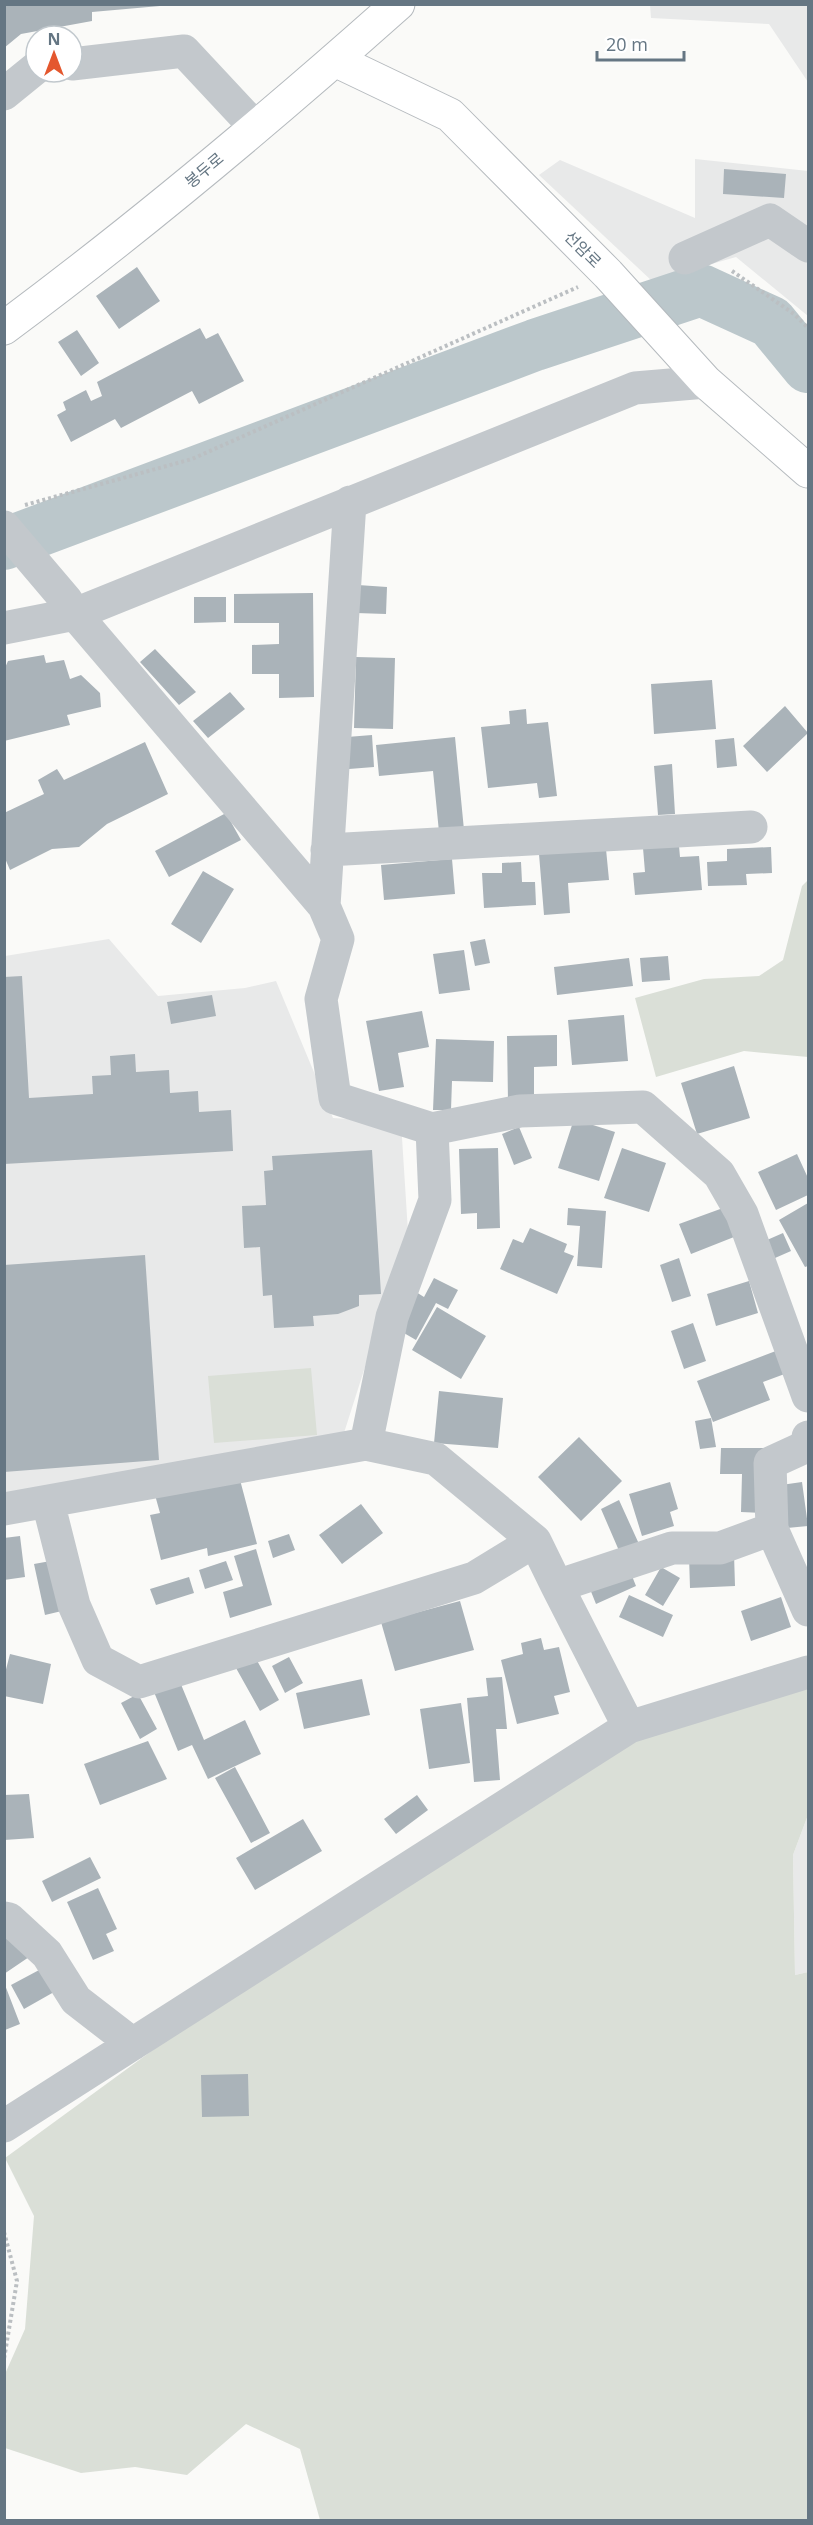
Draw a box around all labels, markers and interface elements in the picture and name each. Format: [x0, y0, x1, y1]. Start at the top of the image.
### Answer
north arrow [24, 24, 84, 84]
scale bar [597, 24, 684, 62]
text: N [47, 28, 61, 50]
text: 20 m [606, 32, 648, 56]
street label: 봉두로 [180, 147, 228, 193]
street label: 선암로 [560, 226, 607, 273]

